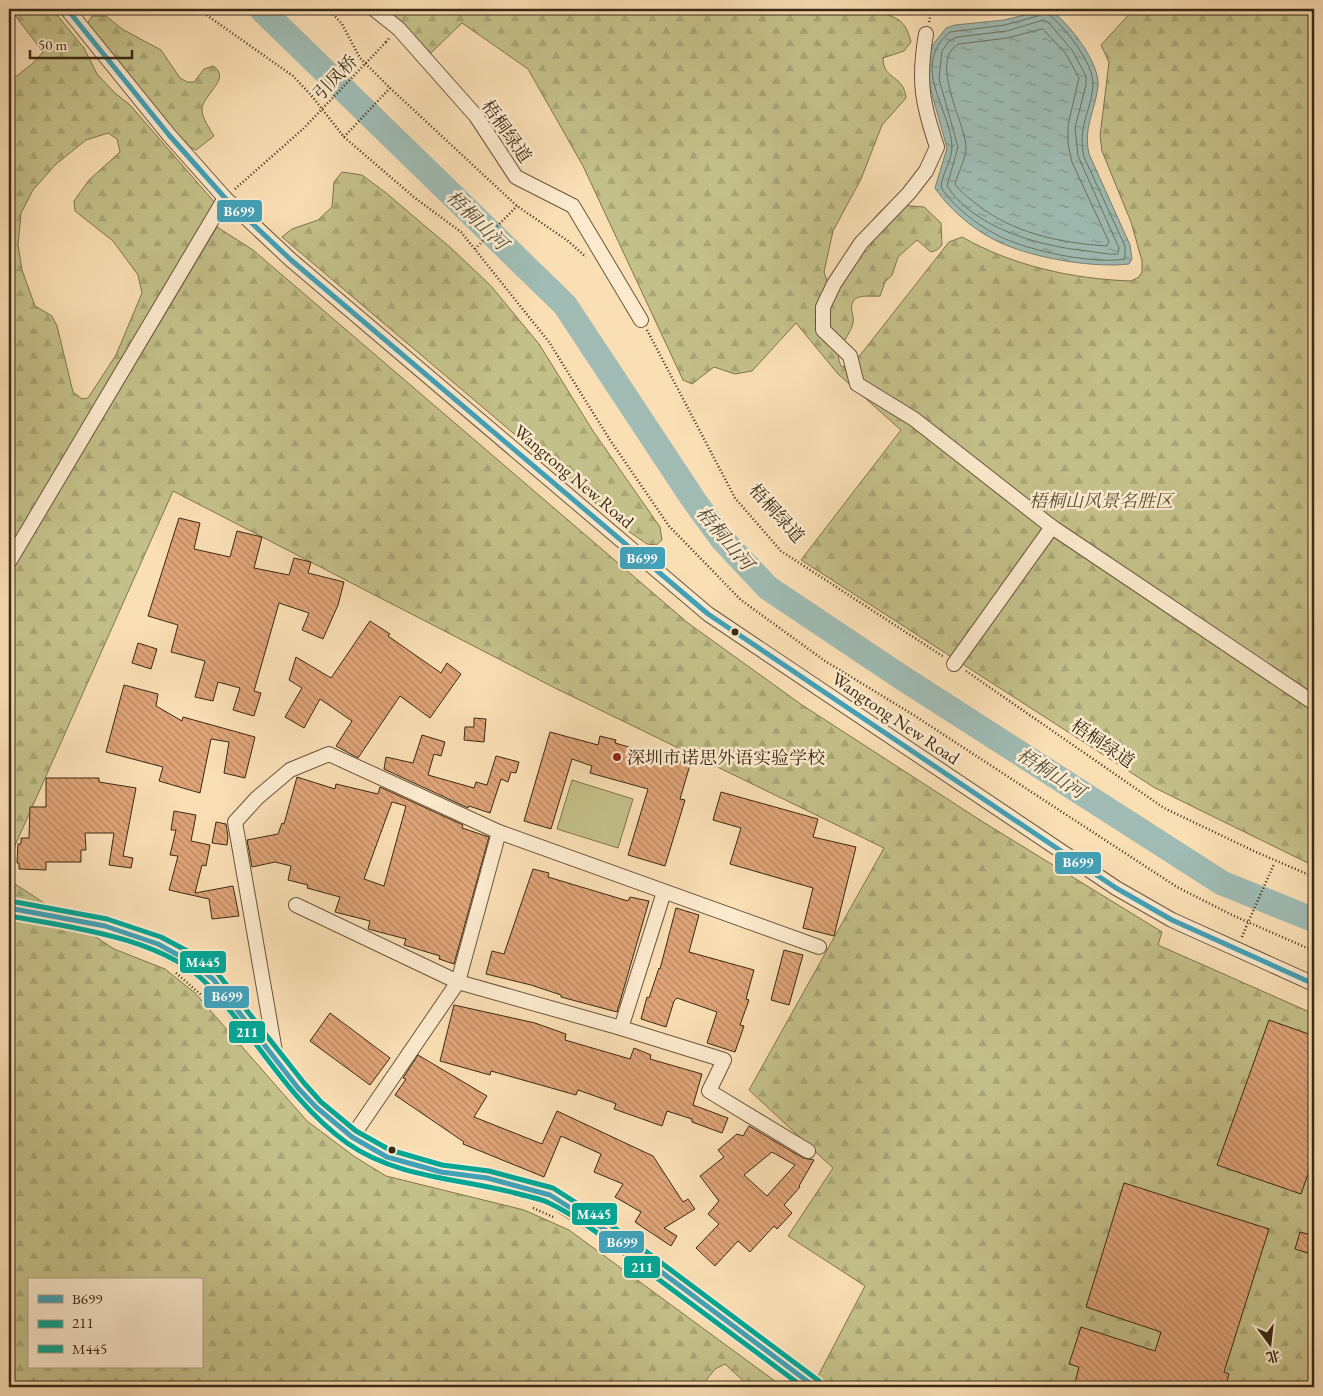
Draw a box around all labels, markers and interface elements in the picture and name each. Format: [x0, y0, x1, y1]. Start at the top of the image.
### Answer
scale bar [30, 28, 132, 60]
text: 50 m [38, 35, 67, 54]
street label: 引凤桥 [308, 50, 362, 104]
street label: 梧桐绿道 [477, 95, 537, 167]
water label: 梧桐山河 [441, 185, 515, 257]
line badge: B699 [216, 199, 263, 223]
text: B699 [224, 202, 255, 220]
street label: Wangtong New Road [509, 419, 639, 533]
street label: 梧桐绿道 [744, 479, 810, 547]
park label: 梧桐山风景名胜区 [1029, 489, 1175, 512]
water label: 梧桐山河 [691, 501, 761, 577]
line badge: B699 [619, 546, 666, 570]
text: B699 [627, 549, 658, 567]
unlabelled marker [730, 627, 740, 637]
street label: Wangtong New Road [828, 667, 965, 770]
street label: 梧桐绿道 [1067, 713, 1139, 773]
water label: 梧桐山河 [1012, 742, 1092, 806]
place label: 深圳市诺思外语实验学校 [627, 746, 825, 769]
marker: 深圳市诺思外语实验学校 [611, 751, 623, 763]
line badge: B699 [1054, 851, 1102, 875]
text: B699 [1063, 853, 1094, 871]
line badge: M445 [179, 950, 227, 974]
text: M445 [185, 953, 221, 971]
line badge: B699 [203, 985, 250, 1009]
text: B699 [212, 987, 243, 1005]
line badge: 211 [228, 1020, 266, 1044]
text: 211 [236, 1023, 258, 1041]
unlabelled marker [387, 1145, 397, 1155]
line badge: M445 [571, 1202, 618, 1226]
text: M445 [576, 1205, 612, 1223]
line badge: B699 [598, 1230, 645, 1254]
text: B699 [607, 1233, 638, 1251]
line badge: 211 [623, 1255, 661, 1279]
text: 211 [631, 1258, 653, 1276]
legend [28, 1278, 202, 1368]
text: B699 [72, 1289, 102, 1308]
text: 211 [72, 1313, 94, 1332]
north arrow [1246, 1318, 1296, 1368]
text: M445 [72, 1339, 107, 1358]
text: 北 [1264, 1346, 1282, 1367]

